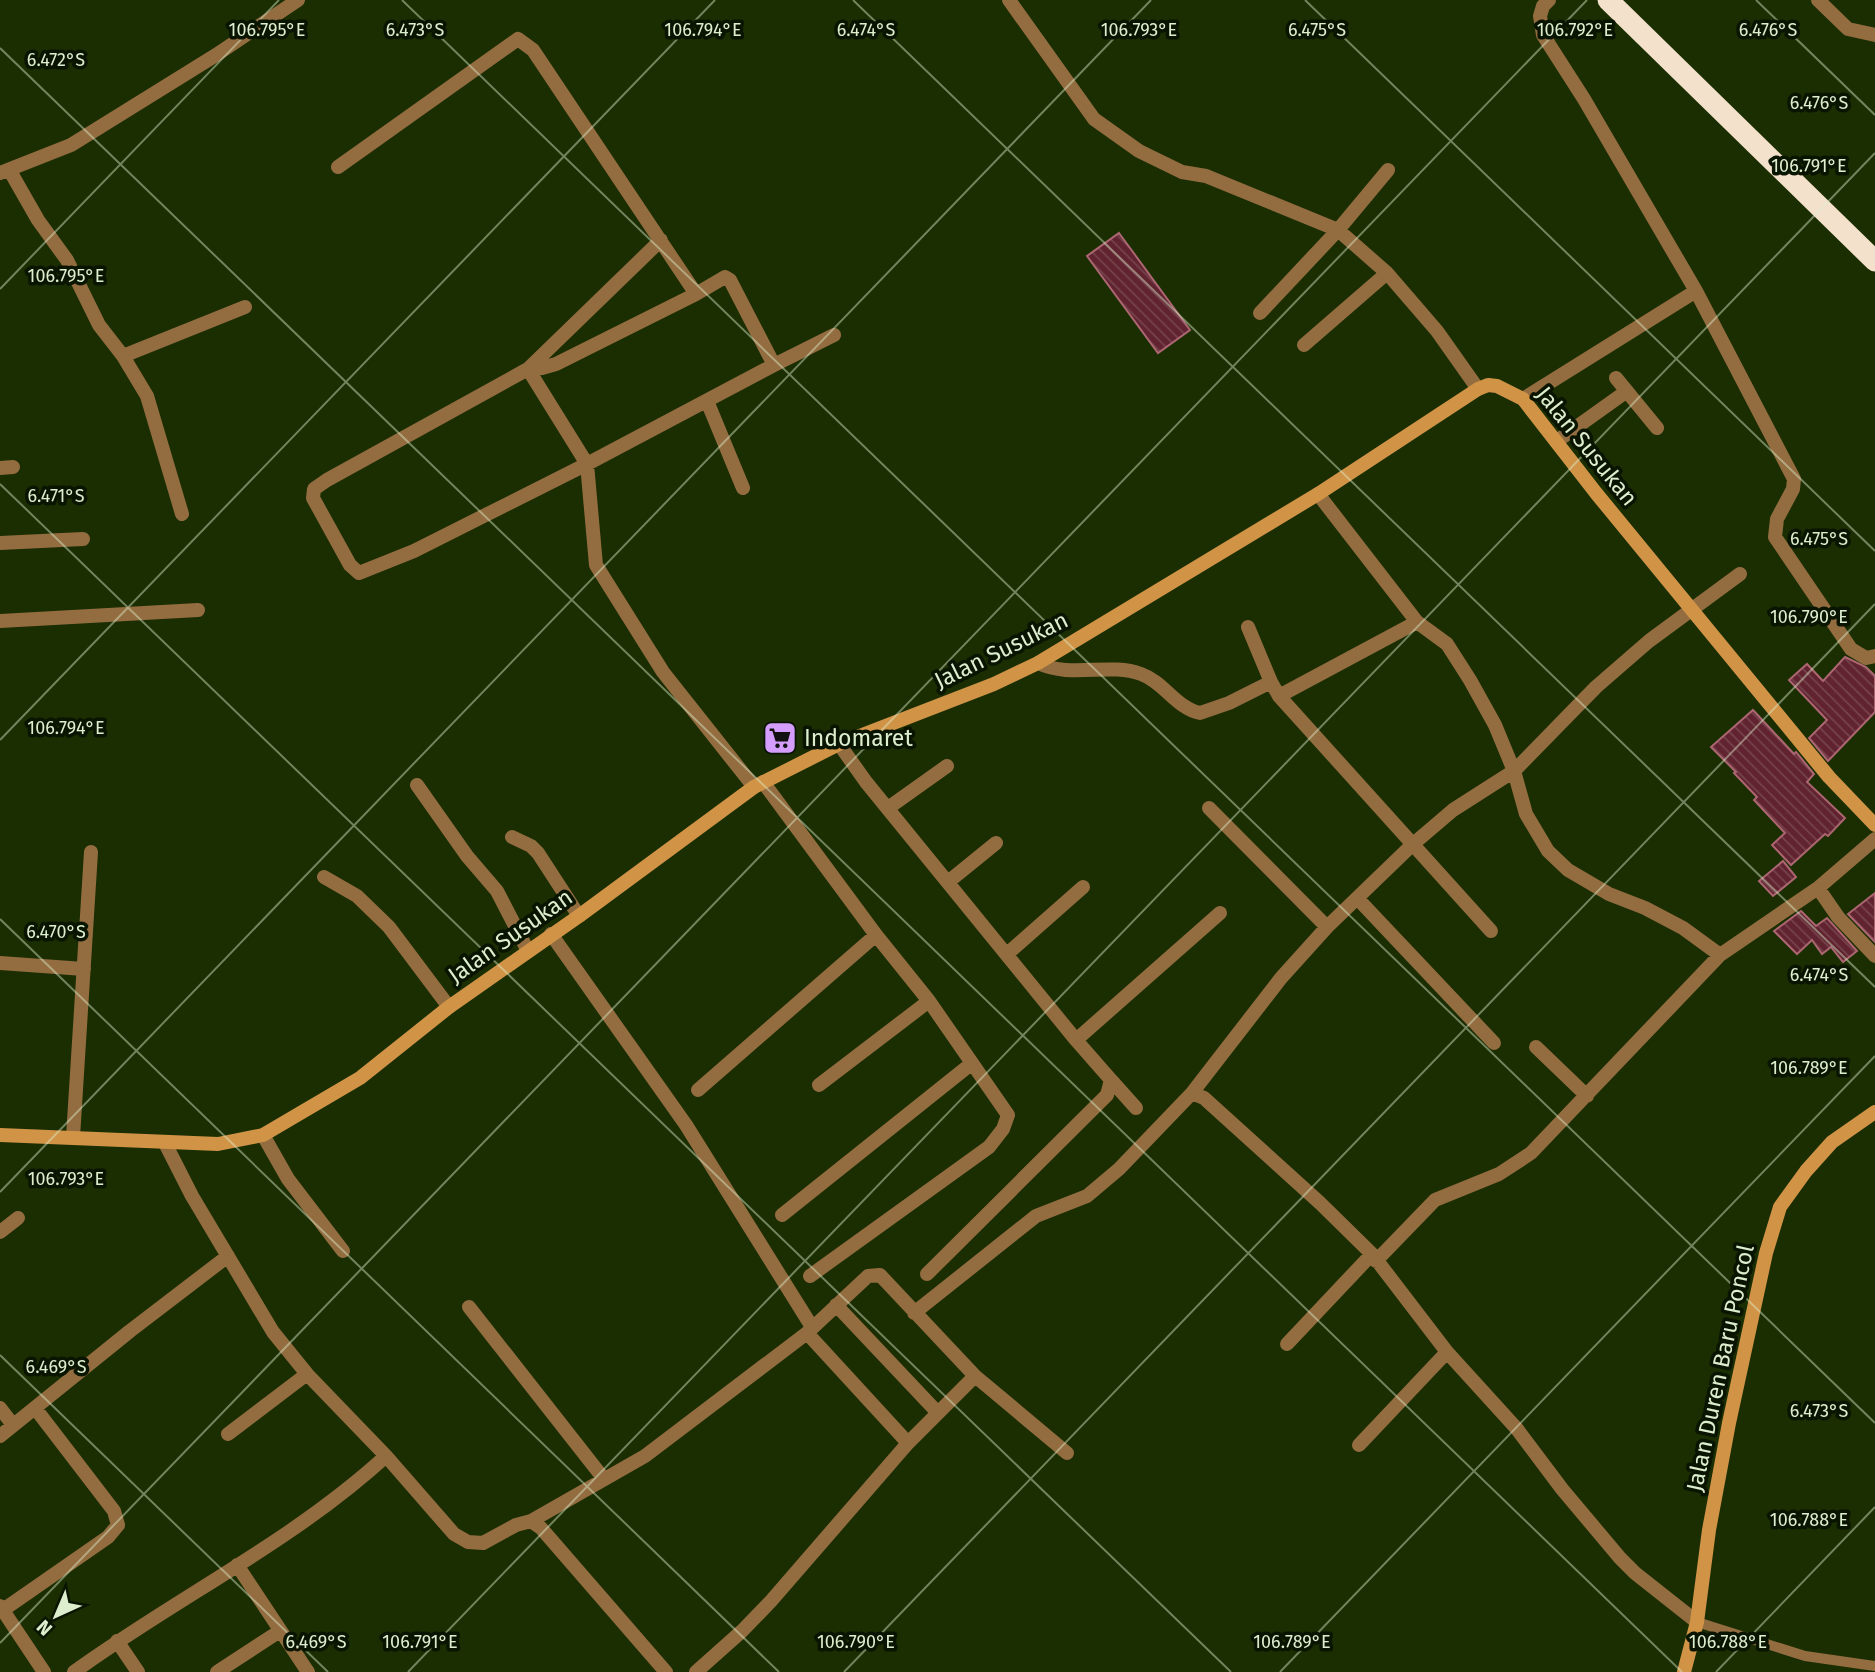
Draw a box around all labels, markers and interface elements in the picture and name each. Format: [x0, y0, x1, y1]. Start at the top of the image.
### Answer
text: 106.795°E [229, 19, 305, 41]
text: 6.473°S [386, 19, 444, 41]
text: 106.794°E [664, 19, 742, 41]
text: 6.474°S [837, 19, 895, 41]
text: 106.793°E [1101, 19, 1177, 41]
text: 6.475°S [1288, 19, 1346, 41]
text: 106.792°E [1537, 19, 1613, 41]
text: 6.476°S [1739, 19, 1798, 41]
text: 6.472°S [27, 49, 85, 71]
text: 6.476°S [1790, 92, 1849, 114]
text: 106.791°E [1771, 155, 1847, 177]
text: 106.795°E [28, 265, 104, 287]
street label: Jalan Susukan [1530, 381, 1644, 511]
text: 6.471°S [27, 485, 85, 507]
text: 6.475°S [1790, 528, 1848, 550]
street label: Jalan Susukan [929, 606, 1073, 694]
text: 106.790°E [1770, 606, 1848, 628]
text: 106.794°E [27, 717, 105, 739]
supermarket icon: Indomaret [761, 719, 799, 757]
place label: Indomaret [804, 724, 913, 752]
street label: Jalan Susukan [442, 883, 578, 989]
text: 6.470°S [26, 921, 86, 943]
text: 6.474°S [1790, 964, 1848, 986]
text: 106.789°E [1770, 1057, 1848, 1079]
text: 106.793°E [28, 1168, 104, 1190]
street label: Jalan Duren Baru Poncol [1680, 1242, 1760, 1494]
text: 6.469°S [26, 1356, 87, 1378]
text: 6.473°S [1790, 1400, 1848, 1422]
text: 106.788°E [1770, 1509, 1848, 1531]
north arrow [21, 1581, 91, 1651]
text: N [32, 1615, 57, 1641]
text: 6.469°S [286, 1631, 347, 1653]
text: 106.791°E [382, 1631, 458, 1653]
text: 106.790°E [817, 1631, 895, 1653]
text: 106.789°E [1253, 1631, 1331, 1653]
text: 106.788°E [1689, 1631, 1767, 1653]

